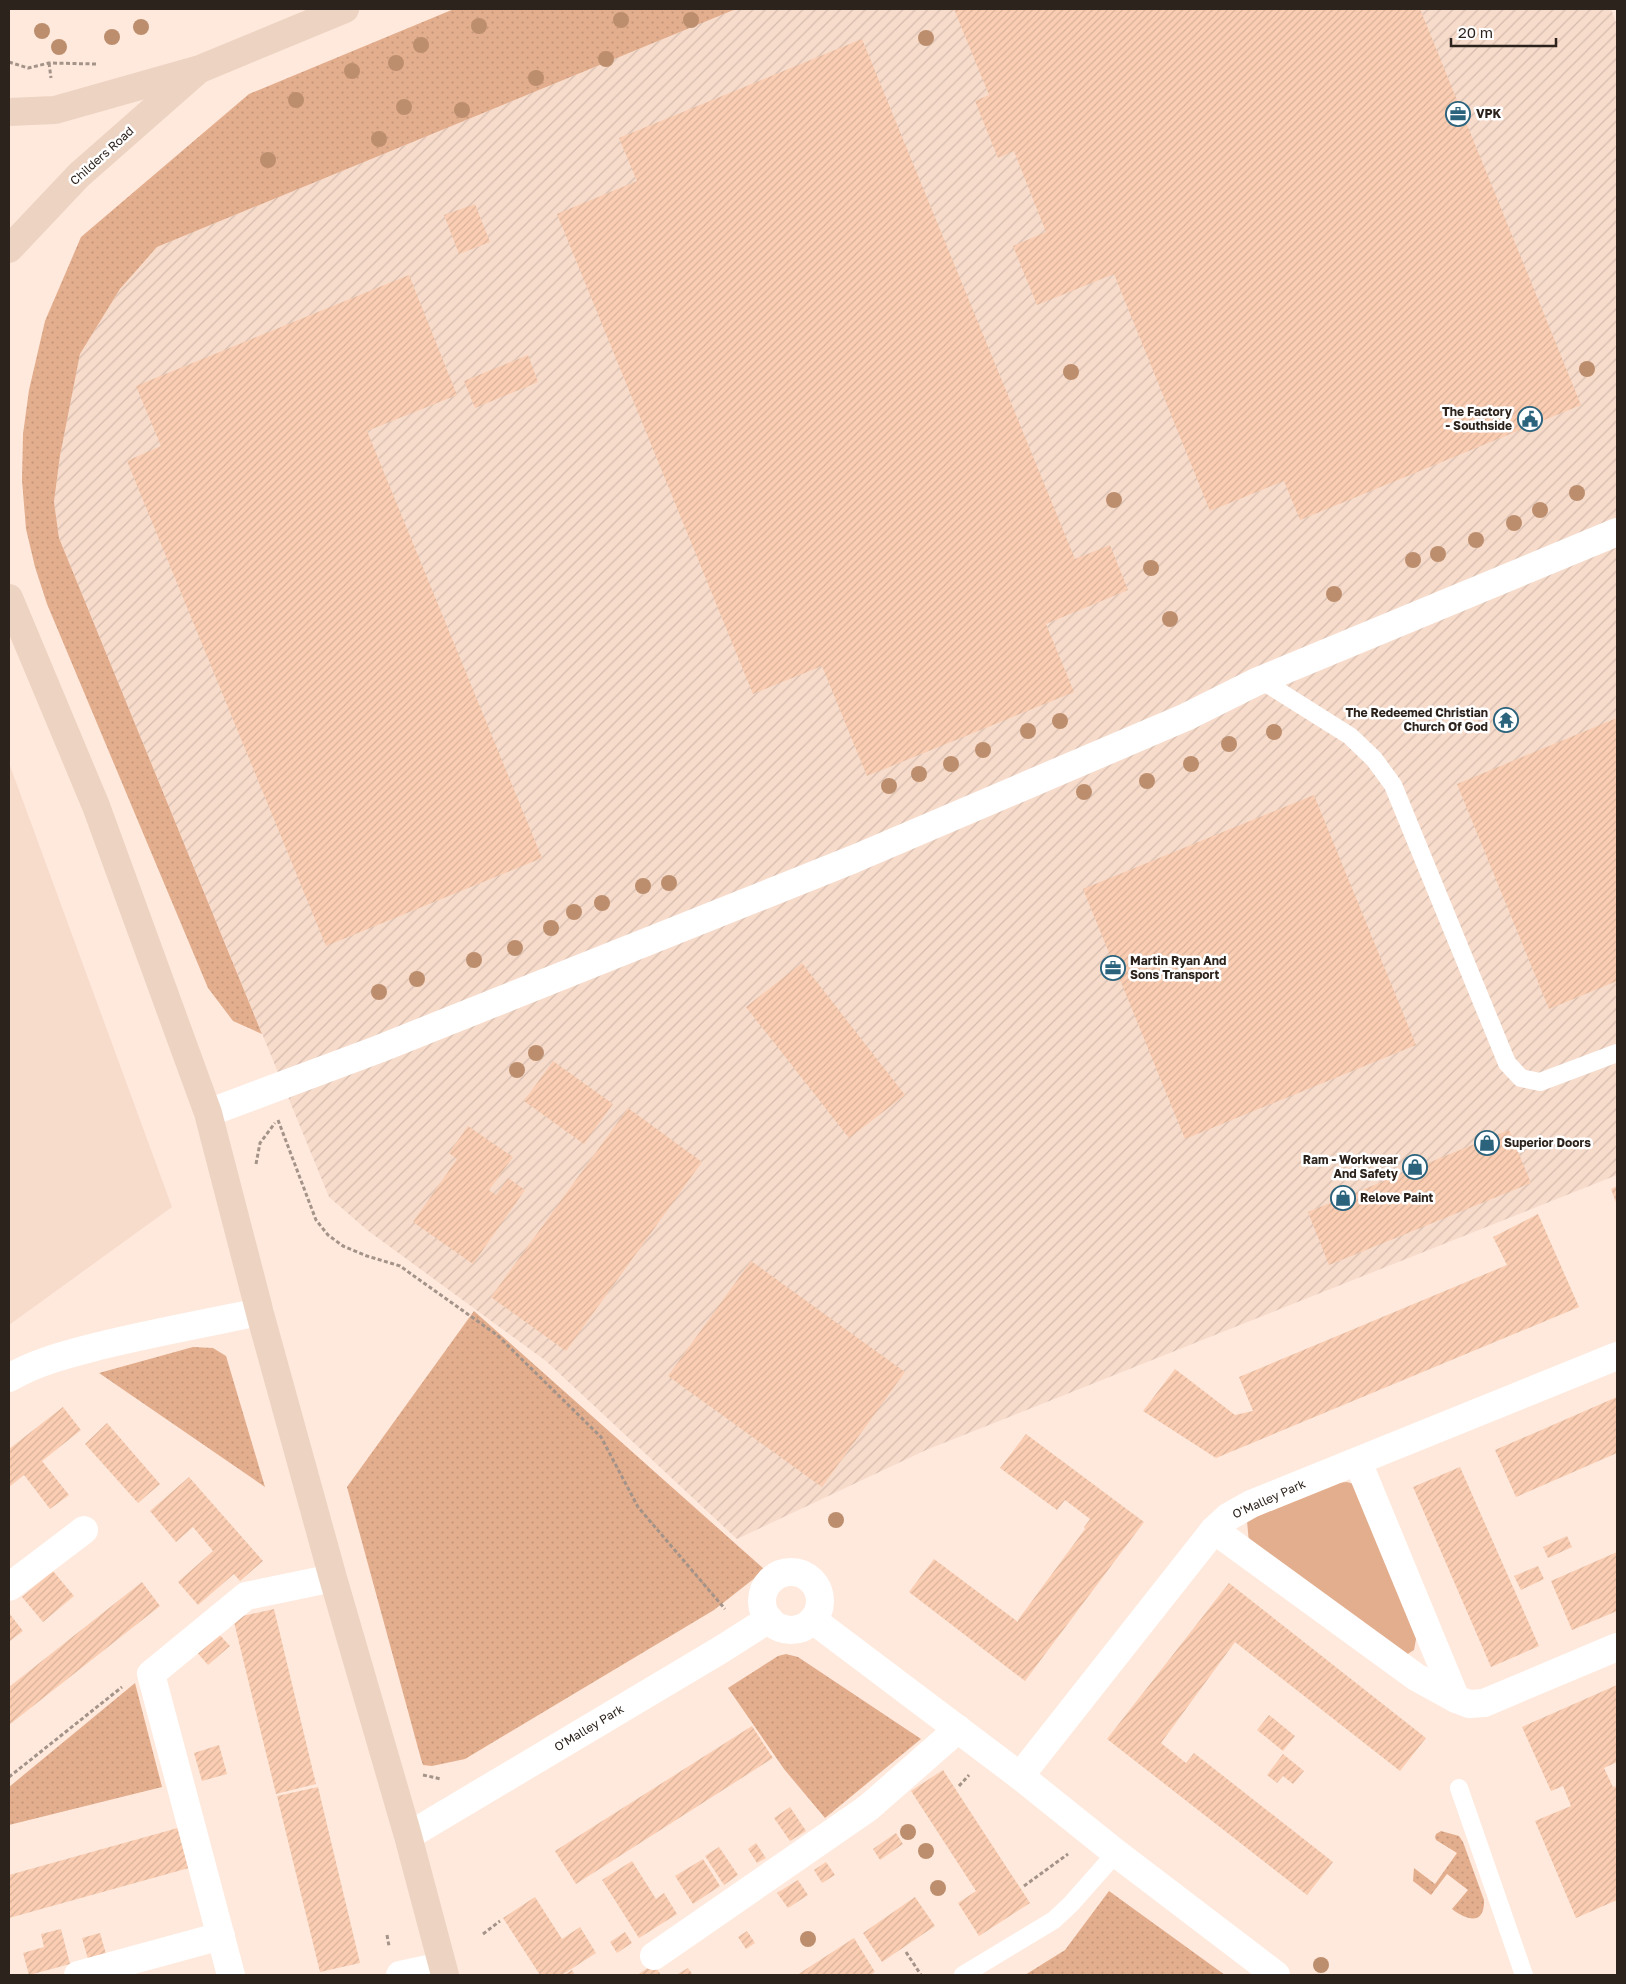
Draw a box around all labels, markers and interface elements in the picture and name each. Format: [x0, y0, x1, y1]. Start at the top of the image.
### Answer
scale bar [1451, 15, 1556, 47]
text: 20 m [1458, 23, 1493, 41]
office icon: VPK [1445, 101, 1471, 127]
place label: VPK [1476, 106, 1502, 121]
street label: Childers Road [67, 123, 137, 188]
place label: The Factory - Southside [1442, 404, 1513, 433]
public building icon: The Factory - Southside [1517, 406, 1543, 432]
place label: The Redeemed Christian Church Of God [1345, 705, 1488, 734]
temple icon: The Redeemed Christian Church Of God [1493, 707, 1519, 733]
place label: Martin Ryan And Sons Transport [1130, 953, 1226, 982]
office icon: Martin Ryan And Sons Transport [1100, 955, 1126, 981]
shop icon: Superior Doors [1474, 1130, 1500, 1156]
place label: Superior Doors [1504, 1135, 1591, 1150]
place label: Ram - Workwear And Safety [1303, 1152, 1399, 1181]
shop icon: Ram - Workwear And Safety [1402, 1154, 1428, 1180]
shop icon: Relove Paint [1330, 1185, 1356, 1211]
place label: Relove Paint [1360, 1190, 1434, 1205]
street label: O'Malley Park [1230, 1476, 1308, 1521]
street label: O'Malley Park [551, 1701, 626, 1754]

